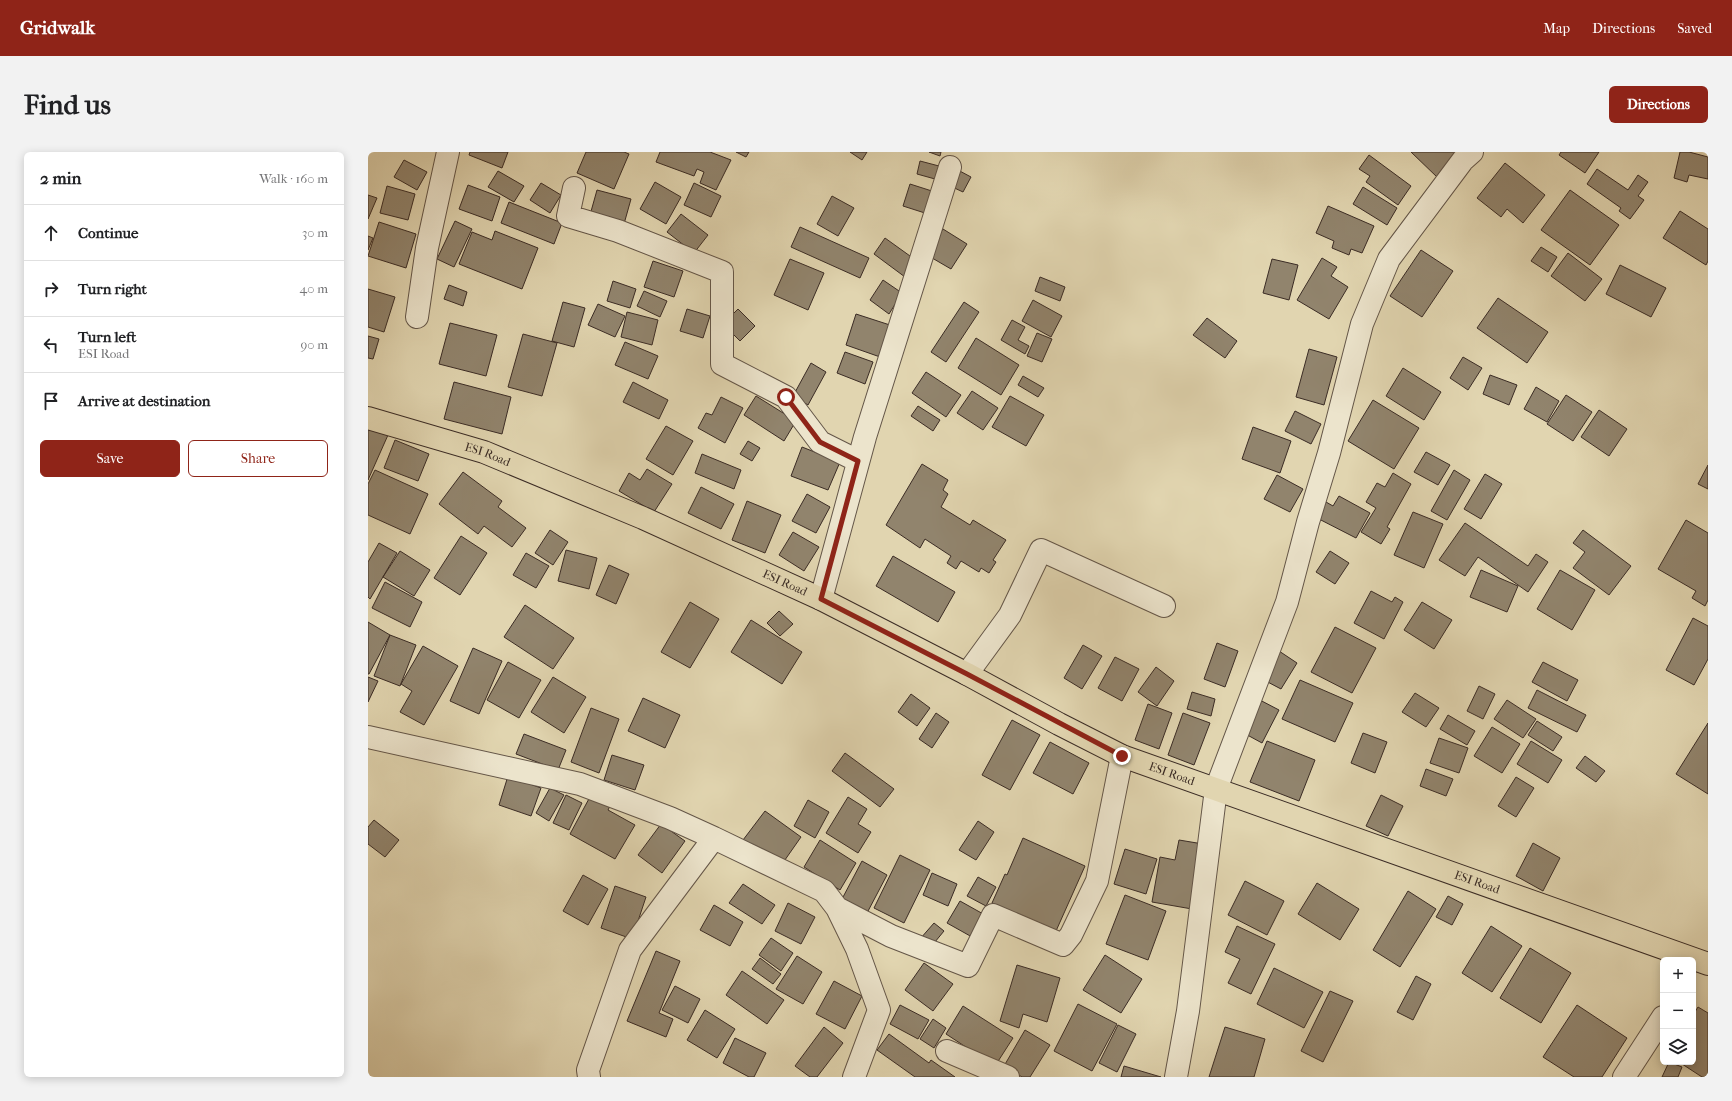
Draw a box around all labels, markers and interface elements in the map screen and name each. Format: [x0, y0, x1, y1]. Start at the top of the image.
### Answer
text: Gridwalk [20, 17, 95, 39]
text: Map [1543, 20, 1570, 37]
text: Directions [1592, 20, 1655, 37]
text: Saved [1677, 20, 1712, 37]
button: Directions [1609, 86, 1708, 123]
text: Find us [24, 88, 111, 121]
text: 2 min [40, 168, 81, 188]
text: Walk · 160 m [259, 171, 328, 186]
icon: ahead [40, 222, 62, 244]
text: Continue [78, 224, 138, 242]
text: 30 m [302, 225, 328, 240]
icon: right [40, 278, 62, 300]
text: Turn right [78, 280, 147, 298]
text: 40 m [300, 281, 328, 296]
text: Turn left [78, 328, 136, 346]
icon: left [40, 334, 62, 356]
text: 90 m [300, 337, 328, 352]
text: ESI Road [78, 346, 129, 361]
route start [777, 388, 795, 406]
icon: arrive [40, 390, 62, 412]
text: Arrive at destination [78, 392, 210, 410]
button: Save [40, 440, 180, 477]
button: Share [188, 440, 328, 477]
street label: ESI Road [463, 440, 513, 469]
street label: ESI Road [760, 566, 810, 599]
route end [1113, 747, 1131, 765]
street label: ESI Road [1147, 759, 1197, 788]
street label: ESI Road [1452, 868, 1502, 897]
map controls [1660, 957, 1696, 1065]
button: + [1660, 957, 1696, 993]
button: − [1660, 993, 1696, 1029]
button: layers [1660, 1029, 1696, 1065]

